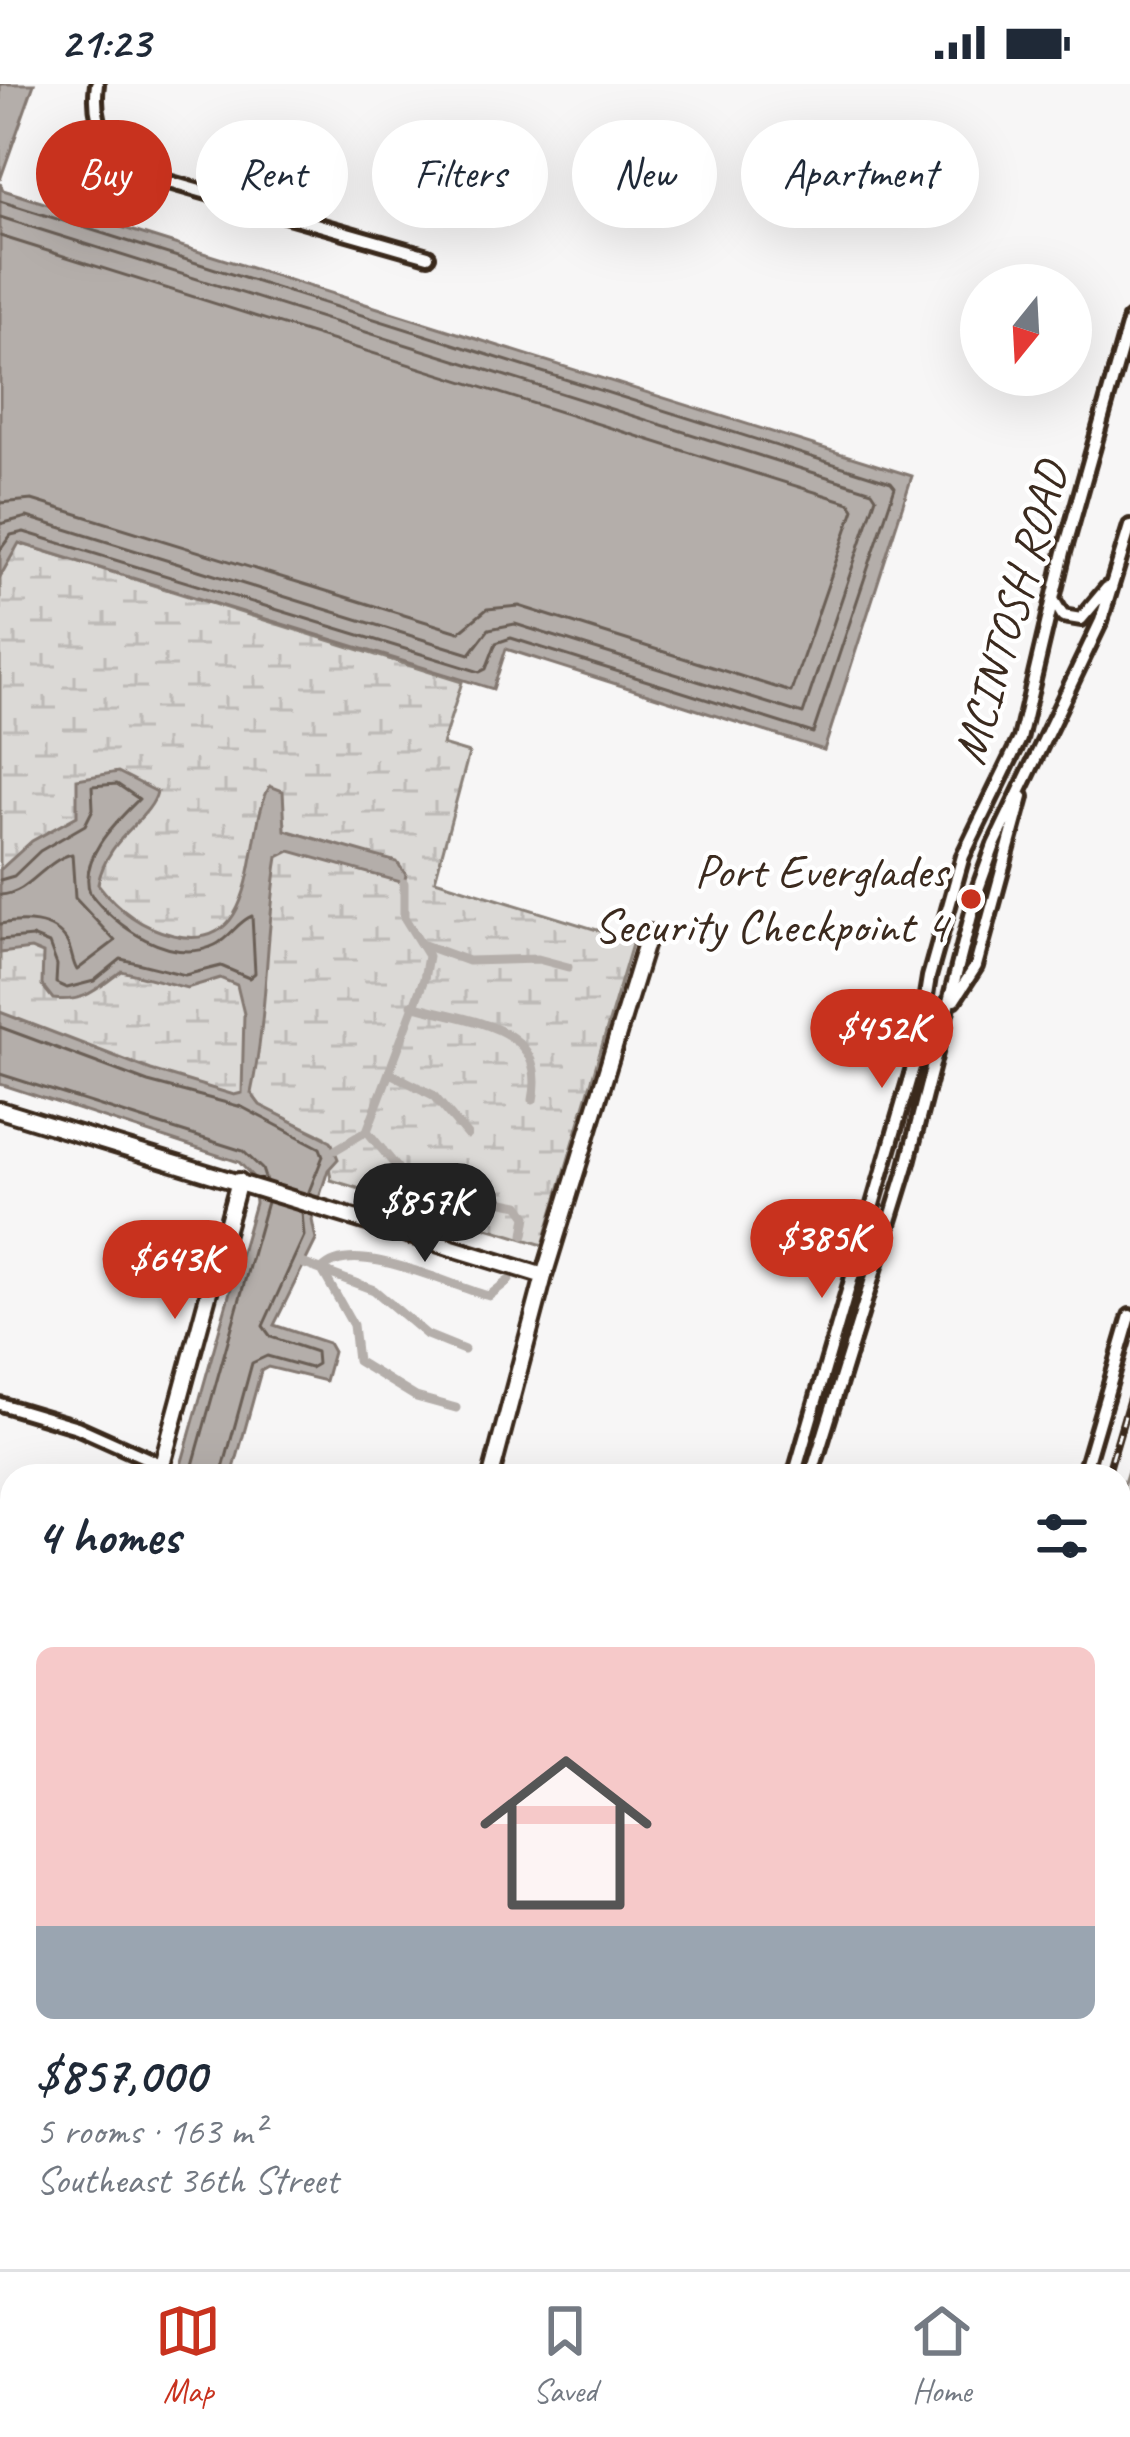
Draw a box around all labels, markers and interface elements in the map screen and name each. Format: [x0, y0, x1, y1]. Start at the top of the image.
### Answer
text: 21:23 [60, 14, 150, 71]
chip: Buy [36, 120, 172, 228]
chip: Rent [196, 120, 348, 228]
chip: Filters [372, 120, 548, 228]
chip: New [572, 120, 717, 228]
chip: Apartment [741, 120, 979, 228]
north arrow [960, 264, 1092, 396]
map controls [960, 264, 1092, 396]
street label: MCINTOSH ROAD [938, 452, 1083, 771]
place label: Port Everglades Security Checkpoint 4 [594, 841, 951, 956]
marker: Port Everglades Security Checkpoint 4 [958, 886, 984, 912]
pin: $452K [798, 989, 966, 1091]
text: $452K [837, 1003, 927, 1052]
pin: $857K [341, 1163, 509, 1265]
text: $857K [380, 1177, 470, 1226]
pin: $385K [738, 1199, 906, 1301]
text: $385K [777, 1213, 867, 1262]
pin: $643K [91, 1220, 259, 1322]
text: $643K [130, 1234, 220, 1283]
icon: filters [1029, 1503, 1095, 1569]
text: 4 homes [36, 1504, 180, 1568]
icon: home [458, 1725, 674, 1941]
text: $857,000 [36, 2043, 206, 2107]
text: 5 rooms · 163 m² [36, 2107, 264, 2156]
text: Southeast 36th Street [36, 2156, 338, 2205]
tab: Map [155, 2298, 221, 2412]
tab: Saved [532, 2298, 598, 2412]
tab: Home [909, 2298, 975, 2412]

